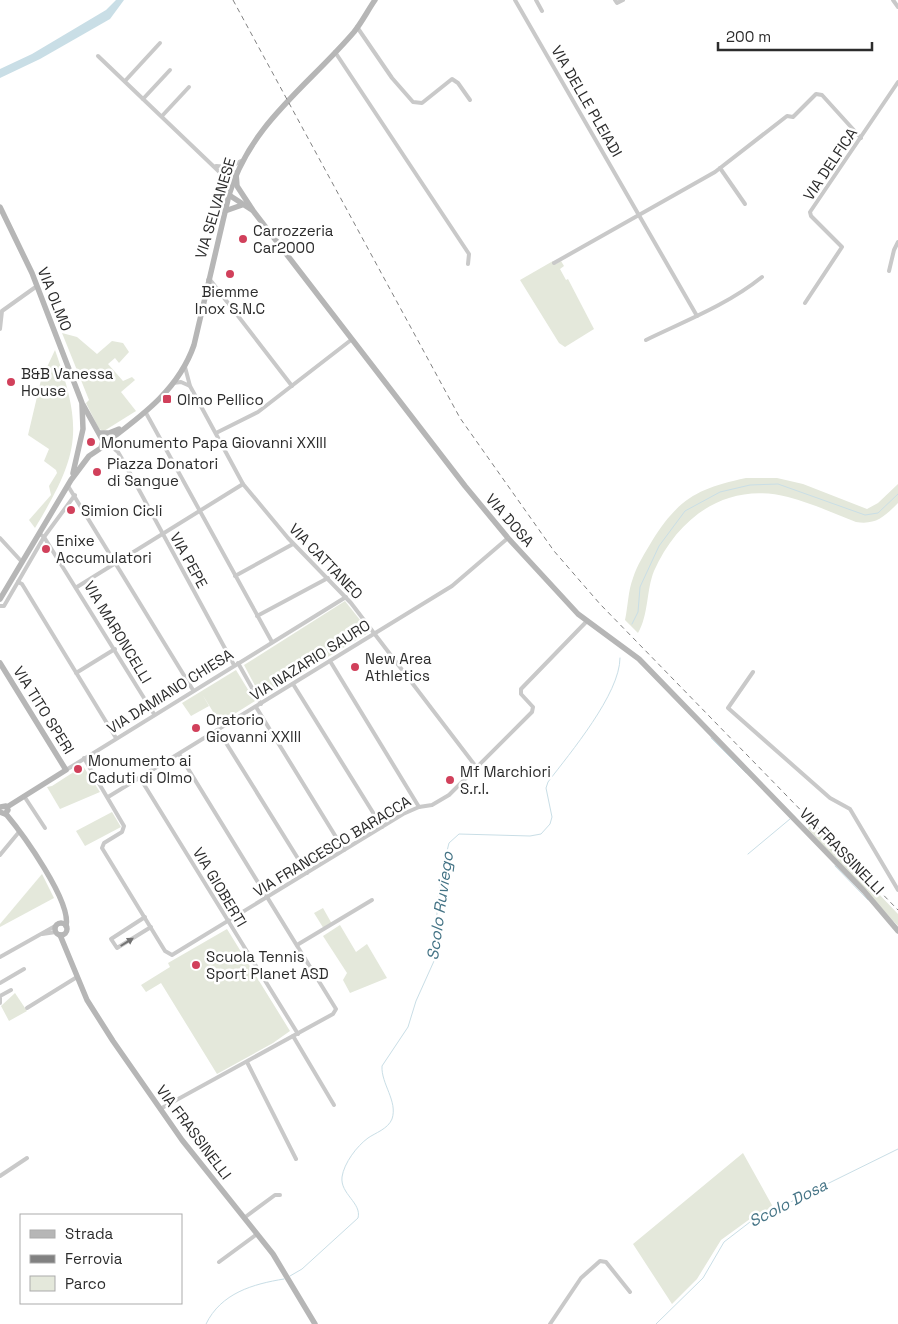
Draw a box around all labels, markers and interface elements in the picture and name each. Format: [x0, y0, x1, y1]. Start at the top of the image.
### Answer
scale bar [718, 20, 872, 52]
text: 200 m [726, 27, 771, 46]
street label: VIA DELLE PLEIADI [547, 42, 627, 160]
street label: VIA DELFICA [799, 124, 861, 204]
street label: VIA SELVANESE [191, 155, 239, 261]
place label: Carrozzeria Car2000 [253, 221, 334, 257]
marker: Carrozzeria Car2000 [237, 233, 249, 245]
street label: VIA OLMO [34, 264, 76, 334]
marker: Biemme Inox S.N.C [224, 268, 236, 280]
place label: Biemme Inox S.N.C [195, 282, 265, 318]
place label: B&B Vanessa House [21, 364, 114, 400]
marker: B&B Vanessa House [5, 376, 17, 388]
place label: Olmo Pellico [177, 390, 264, 409]
marker: Olmo Pellico [161, 393, 173, 405]
place label: Monumento Papa Giovanni XXIII [101, 433, 327, 452]
marker: Monumento Papa Giovanni XXIII [85, 436, 97, 448]
place label: Piazza Donatori di Sangue [107, 454, 218, 490]
marker: Piazza Donatori di Sangue [91, 466, 103, 478]
street label: VIA DOSA [482, 489, 539, 551]
place label: Simion Cicli [81, 501, 162, 520]
marker: Simion Cicli [65, 504, 77, 516]
street label: VIA CATTANEO [285, 519, 367, 603]
street label: VIA PEPE [166, 529, 212, 591]
place label: Enixe Accumulatori [56, 531, 152, 567]
marker: Enixe Accumulatori [40, 543, 52, 555]
street label: VIA MARONCELLI [80, 577, 156, 687]
street label: VIA NAZARIO SAURO [246, 615, 374, 705]
street label: VIA DAMIANO CHIESA [103, 644, 237, 738]
place label: New Area Athletics [365, 649, 432, 685]
marker: New Area Athletics [349, 661, 361, 673]
street label: VIA TITO SPERI [9, 662, 79, 758]
place label: Oratorio Giovanni XXIII [206, 710, 301, 746]
marker: Oratorio Giovanni XXIII [190, 722, 202, 734]
place label: Monumento ai Caduti di Olmo [88, 751, 192, 787]
place label: Mf Marchiori S.r.l. [460, 762, 551, 798]
marker: Monumento ai Caduti di Olmo [72, 763, 84, 775]
marker: Mf Marchiori S.r.l. [444, 774, 456, 786]
street label: VIA FRANCESCO BARACCA [250, 791, 415, 901]
street label: VIA FRASSINELLI [796, 804, 888, 898]
street label: VIA GIOBERTI [189, 844, 251, 930]
water label: Scolo Ruviego [422, 849, 458, 962]
one-way arrow [120, 937, 134, 947]
place label: Scuola Tennis Sport Planet ASD [206, 947, 329, 983]
marker: Scuola Tennis Sport Planet ASD [190, 959, 202, 971]
street label: VIA FRASSINELLI [152, 1081, 236, 1183]
water label: Scolo Dosa [745, 1174, 831, 1232]
legend [20, 1214, 182, 1304]
text: Strada [65, 1224, 114, 1243]
text: Ferrovia [65, 1249, 123, 1268]
text: Parco [65, 1274, 106, 1293]

